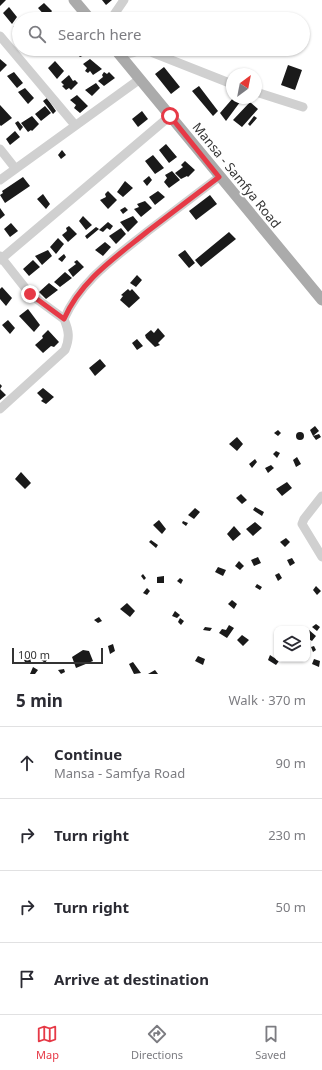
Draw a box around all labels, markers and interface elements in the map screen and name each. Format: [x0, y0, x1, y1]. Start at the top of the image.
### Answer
search box [12, 12, 310, 56]
icon: search [26, 23, 48, 45]
text: Search here [58, 24, 141, 44]
north arrow [226, 68, 262, 104]
route start [161, 107, 179, 125]
street label: Mansa - Samfya Road [189, 118, 285, 232]
route end [21, 285, 39, 303]
map controls [274, 626, 310, 662]
button: layers [274, 626, 310, 662]
scale bar [12, 646, 103, 665]
text: 100 m [18, 647, 50, 662]
text: 5 min [16, 689, 63, 712]
text: Walk · 370 m [228, 691, 306, 709]
text: Continue [54, 744, 122, 764]
icon: ahead [16, 752, 38, 774]
text: 90 m [276, 754, 306, 772]
text: Mansa - Samfya Road [54, 764, 185, 782]
icon: right [16, 824, 38, 846]
text: Turn right [54, 825, 129, 845]
text: 230 m [268, 826, 306, 844]
icon: right [16, 896, 38, 918]
text: Turn right [54, 897, 129, 917]
text: 50 m [276, 898, 306, 916]
icon: arrive [16, 968, 38, 990]
text: Arrive at destination [54, 969, 209, 989]
tab: Map [36, 1023, 59, 1062]
tab: Directions [131, 1023, 183, 1062]
tab: Saved [255, 1023, 286, 1062]

